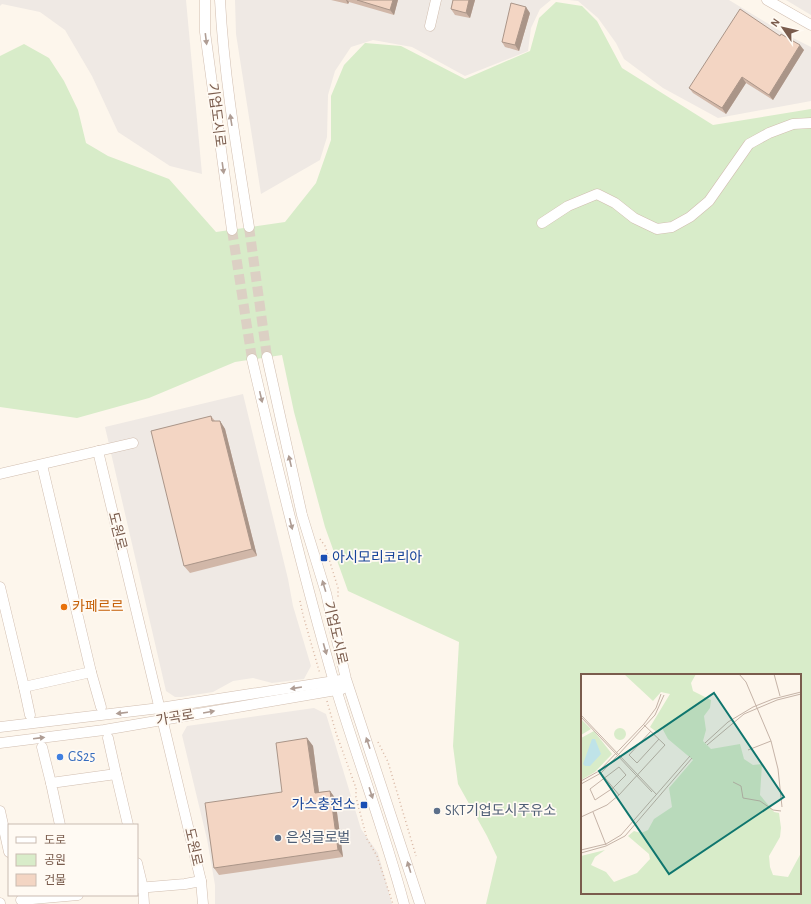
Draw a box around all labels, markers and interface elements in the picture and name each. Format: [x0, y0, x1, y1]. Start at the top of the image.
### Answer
north arrow [763, 8, 803, 48]
text: N [768, 16, 782, 29]
one-way arrow [203, 33, 209, 45]
street label: 기업도시로 [205, 82, 228, 148]
one-way arrow [228, 114, 234, 126]
one-way arrow [220, 162, 226, 174]
one-way arrow [258, 391, 264, 403]
one-way arrow [287, 455, 293, 467]
street label: 도원로 [106, 510, 129, 552]
one-way arrow [289, 517, 295, 530]
place label: 아시모리코리아 [332, 550, 422, 565]
marker: 아시모리코리아 [319, 553, 329, 563]
one-way arrow [321, 580, 327, 592]
place label: 카페르르 [72, 599, 124, 614]
street label: 기업도시로 [321, 600, 350, 666]
marker: 카페르르 [59, 602, 69, 612]
one-way arrow [322, 643, 328, 655]
inset map [581, 674, 801, 894]
one-way arrow [290, 685, 302, 691]
street label: 가곡로 [155, 707, 195, 728]
one-way arrow [203, 709, 215, 715]
one-way arrow [116, 710, 128, 716]
one-way arrow [33, 735, 45, 741]
one-way arrow [365, 737, 371, 749]
place label: GS25 [68, 750, 95, 764]
marker: GS25 [55, 752, 65, 762]
one-way arrow [368, 788, 374, 800]
place label: 가스충전소 [292, 797, 356, 812]
marker: 가스충전소 [359, 800, 369, 810]
place label: SKT기업도시주유소 [445, 803, 556, 818]
marker: SKT기업도시주유소 [432, 806, 442, 816]
legend [8, 824, 138, 896]
street label: 도원로 [182, 826, 205, 868]
place label: 은성글로벌 [286, 830, 350, 845]
marker: 은성글로벌 [273, 833, 283, 843]
text: 도로 [44, 834, 66, 846]
text: 공원 [44, 854, 66, 866]
one-way arrow [406, 860, 412, 872]
text: 건물 [44, 874, 66, 886]

